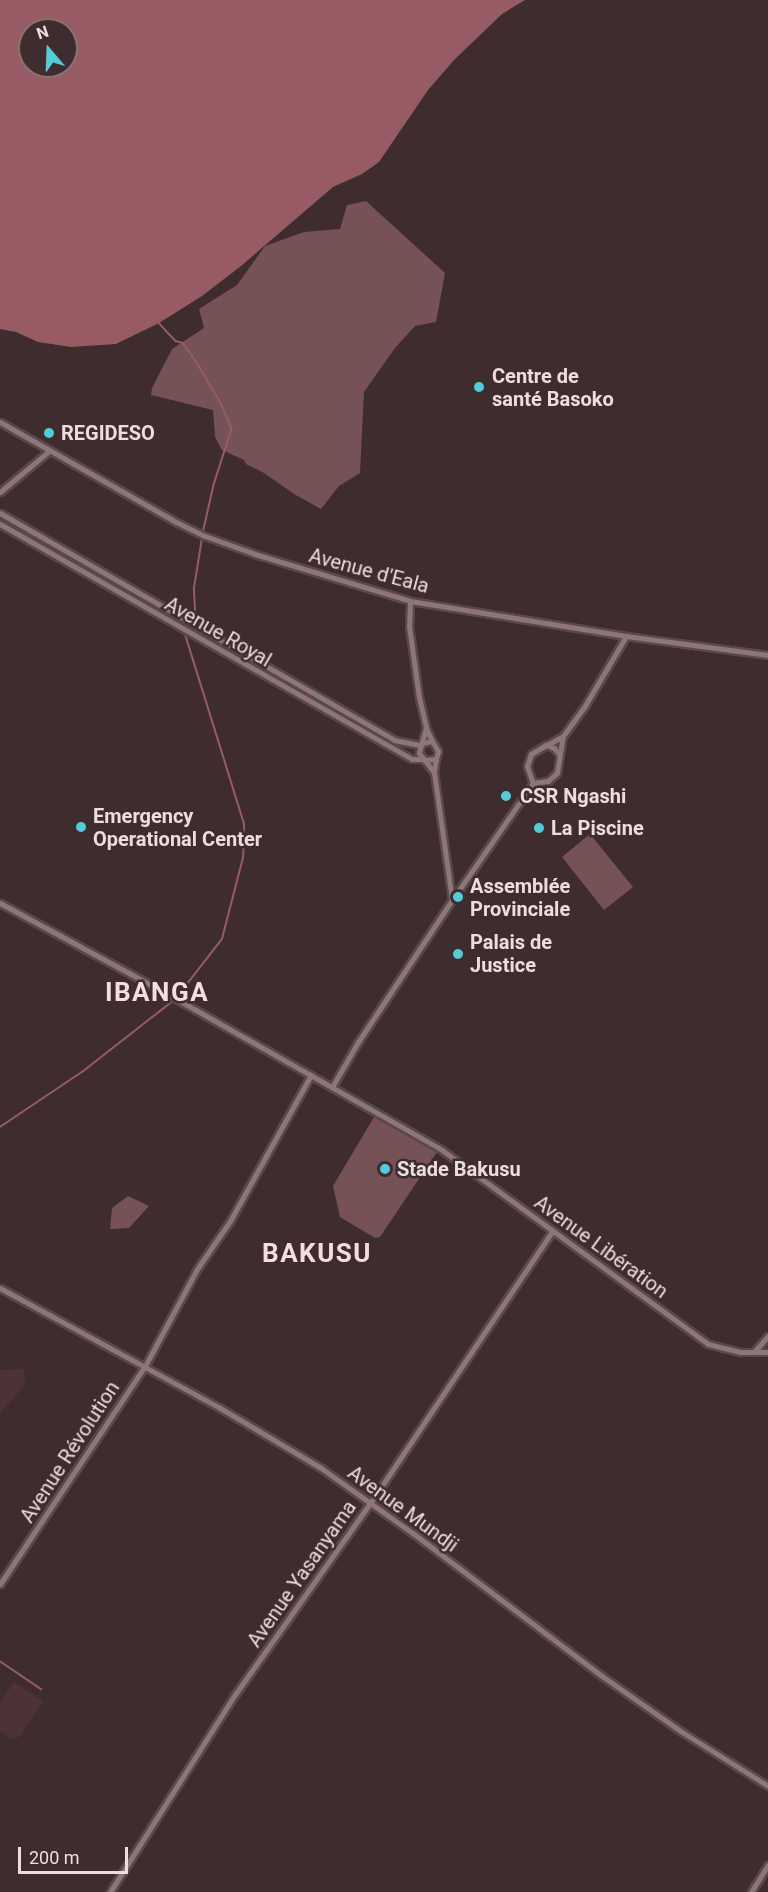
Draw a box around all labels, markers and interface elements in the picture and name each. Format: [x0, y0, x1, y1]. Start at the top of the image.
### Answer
north arrow [18, 18, 78, 78]
text: N [34, 22, 51, 43]
place label: Centre de santé Basoko [492, 364, 614, 411]
marker: Centre de santé Basoko [470, 378, 488, 396]
place label: REGIDESO [61, 421, 155, 445]
marker: REGIDESO [42, 426, 56, 440]
street label: Avenue d'Eala [306, 543, 432, 599]
street label: Avenue Royal [160, 592, 276, 672]
place label: CSR Ngashi [520, 784, 626, 808]
marker: CSR Ngashi [497, 787, 515, 805]
place label: Emergency Operational Center [93, 804, 262, 851]
place label: La Piscine [551, 816, 644, 840]
marker: Emergency Operational Center [74, 820, 88, 834]
marker: La Piscine [532, 821, 546, 835]
place label: Assemblée Provinciale [470, 874, 570, 921]
marker: Assemblée Provinciale [451, 890, 465, 904]
place label: Palais de Justice [470, 930, 552, 977]
marker: Palais de Justice [451, 947, 465, 961]
district label: IBANGA [105, 977, 209, 1009]
place label: Stade Bakusu [397, 1157, 521, 1181]
marker: Stade Bakusu [378, 1162, 392, 1176]
street label: Avenue Libération [530, 1191, 672, 1303]
district label: BAKUSU [262, 1238, 372, 1270]
street label: Avenue Révolution [15, 1377, 125, 1527]
street label: Avenue Mundji [343, 1461, 463, 1557]
street label: Avenue Yasanyama [242, 1496, 362, 1652]
scale bar [21, 1835, 130, 1873]
text: 200 m [29, 1847, 80, 1868]

